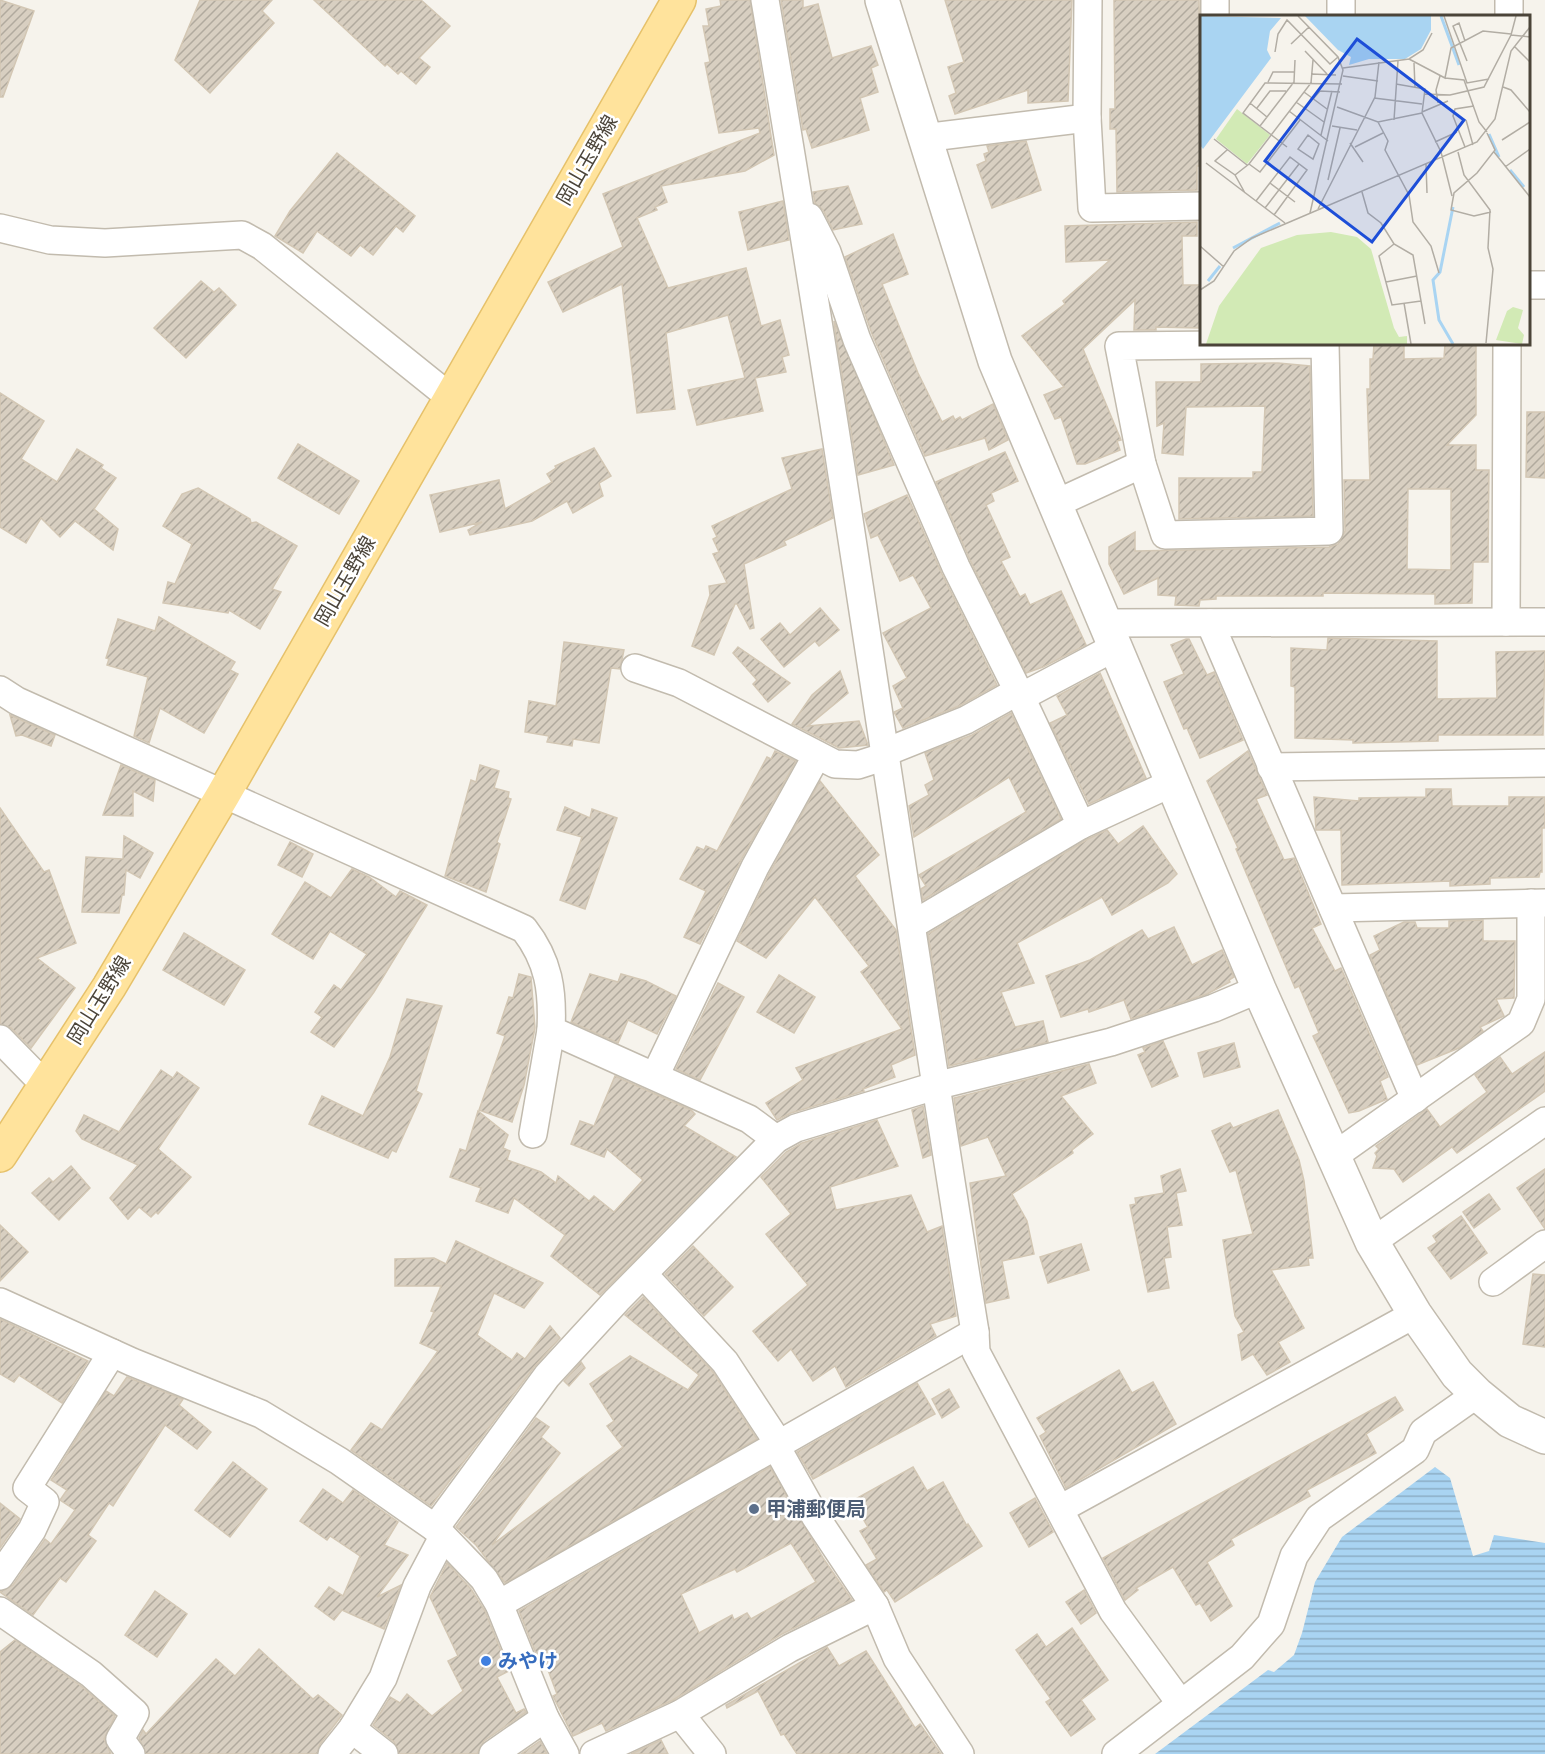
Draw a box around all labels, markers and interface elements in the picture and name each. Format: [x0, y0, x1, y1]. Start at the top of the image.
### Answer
inset map [1200, 15, 1530, 345]
street label: 岡山玉野線 [551, 110, 625, 211]
street label: 岡山玉野線 [309, 531, 383, 632]
street label: 岡山玉野線 [61, 951, 138, 1050]
place label: 甲浦郵便局 [766, 1496, 866, 1524]
marker: 甲浦郵便局 [747, 1502, 761, 1516]
place label: みやけ [498, 1648, 558, 1676]
marker: みやけ [479, 1654, 493, 1668]

